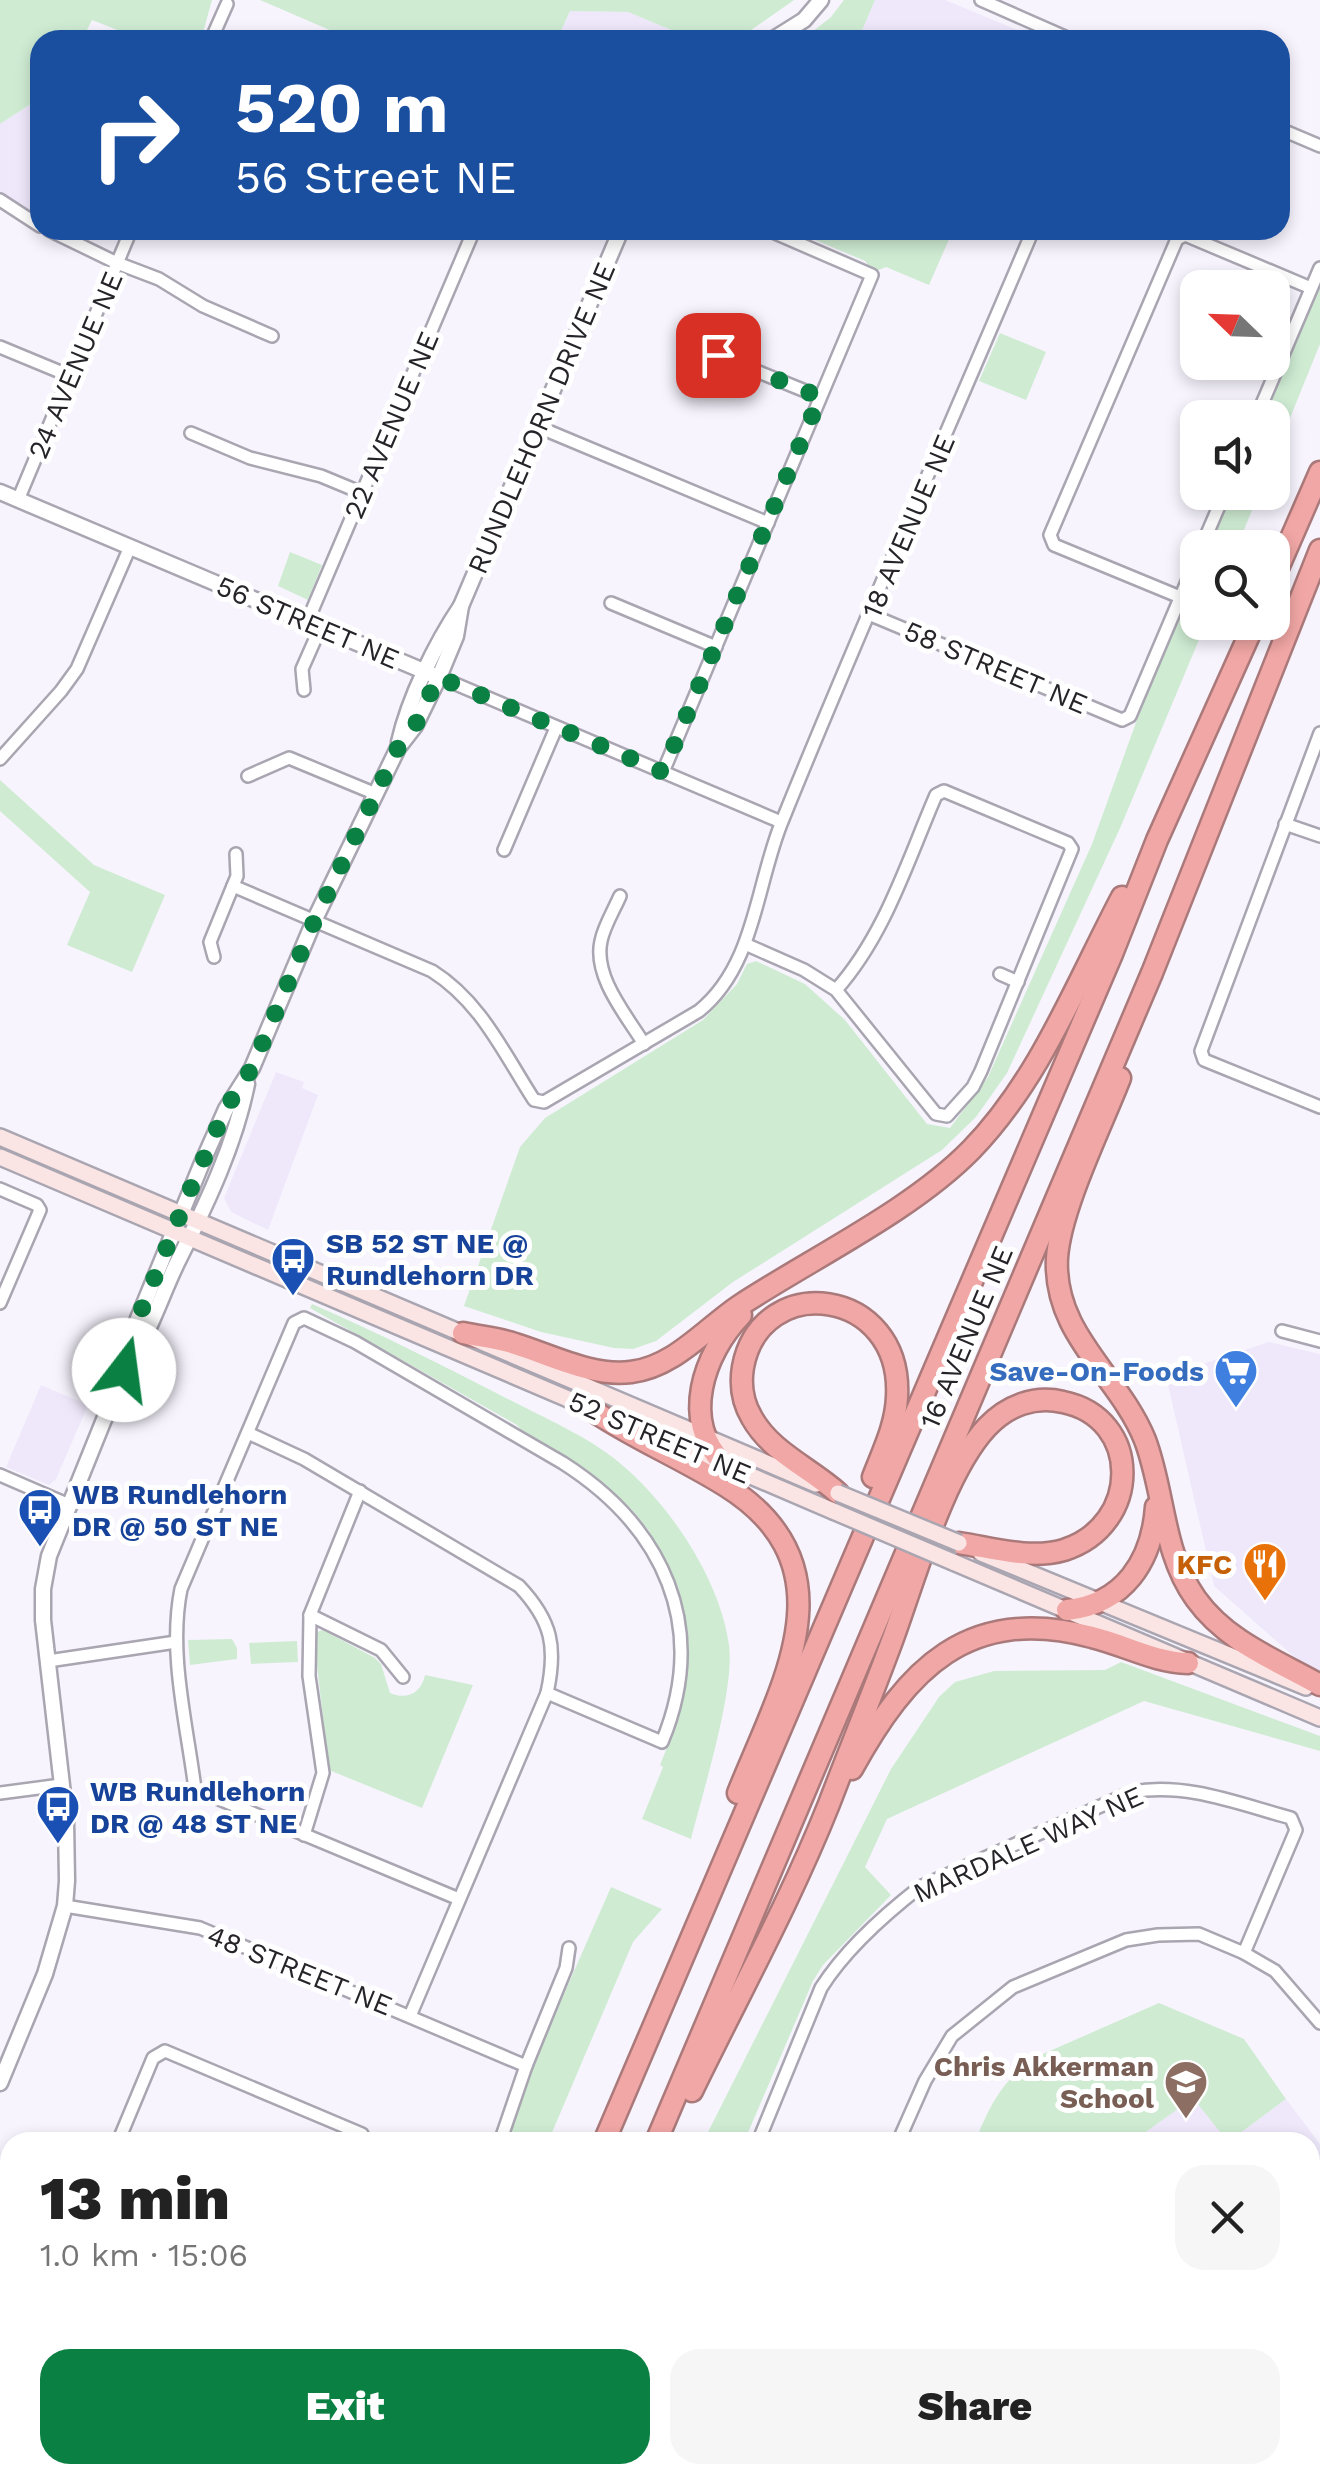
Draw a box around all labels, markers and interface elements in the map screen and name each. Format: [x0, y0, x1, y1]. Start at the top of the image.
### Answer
text: 520 m [235, 67, 449, 149]
icon: right [70, 70, 200, 200]
text: 56 Street NE [235, 151, 516, 204]
street label: RUNDLEHORN DRIVE NE [461, 258, 622, 579]
street label: 24 AVENUE NE [21, 267, 130, 464]
north arrow [1180, 270, 1290, 380]
map controls [1180, 270, 1290, 640]
pin [676, 313, 761, 398]
street label: 22 AVENUE NE [337, 327, 446, 524]
icon: arrive [691, 328, 746, 383]
button: sound [1180, 400, 1290, 510]
street label: 18 AVENUE NE [855, 430, 962, 623]
button: search [1180, 530, 1290, 640]
street label: 56 STREET NE [211, 569, 404, 676]
street label: 58 STREET NE [899, 614, 1092, 721]
place label: SB 52 ST NE @ Rundlehorn DR [326, 1227, 534, 1292]
bus stop icon: SB 52 ST NE @ Rundlehorn DR [270, 1236, 316, 1297]
street label: 16 AVENUE NE [913, 1241, 1020, 1434]
position arrow [72, 1318, 176, 1422]
supermarket icon: Save-On-Foods [1213, 1348, 1259, 1409]
place label: Save-On-Foods [990, 1355, 1204, 1388]
street label: 52 STREET NE [564, 1384, 756, 1491]
place label: WB Rundlehorn DR @ 50 ST NE [72, 1478, 287, 1543]
bus stop icon: WB Rundlehorn DR @ 50 ST NE [17, 1487, 63, 1548]
restaurant icon: KFC [1242, 1541, 1288, 1602]
place label: KFC [1177, 1548, 1232, 1581]
place label: WB Rundlehorn DR @ 48 ST NE [90, 1775, 305, 1840]
street label: MARDALE WAY NE [908, 1779, 1148, 1910]
bus stop icon: WB Rundlehorn DR @ 48 ST NE [35, 1784, 81, 1845]
street label: 48 STREET NE [203, 1918, 397, 2023]
place label: Chris Akkerman School [934, 2050, 1155, 2115]
school or university icon: Chris Akkerman School [1163, 2059, 1209, 2120]
text: 13 min [40, 2163, 230, 2234]
button: close [1175, 2165, 1280, 2270]
text: 1.0 km · 15:06 [40, 2236, 248, 2274]
button: Exit [40, 2349, 650, 2464]
button: Share [670, 2349, 1280, 2464]

